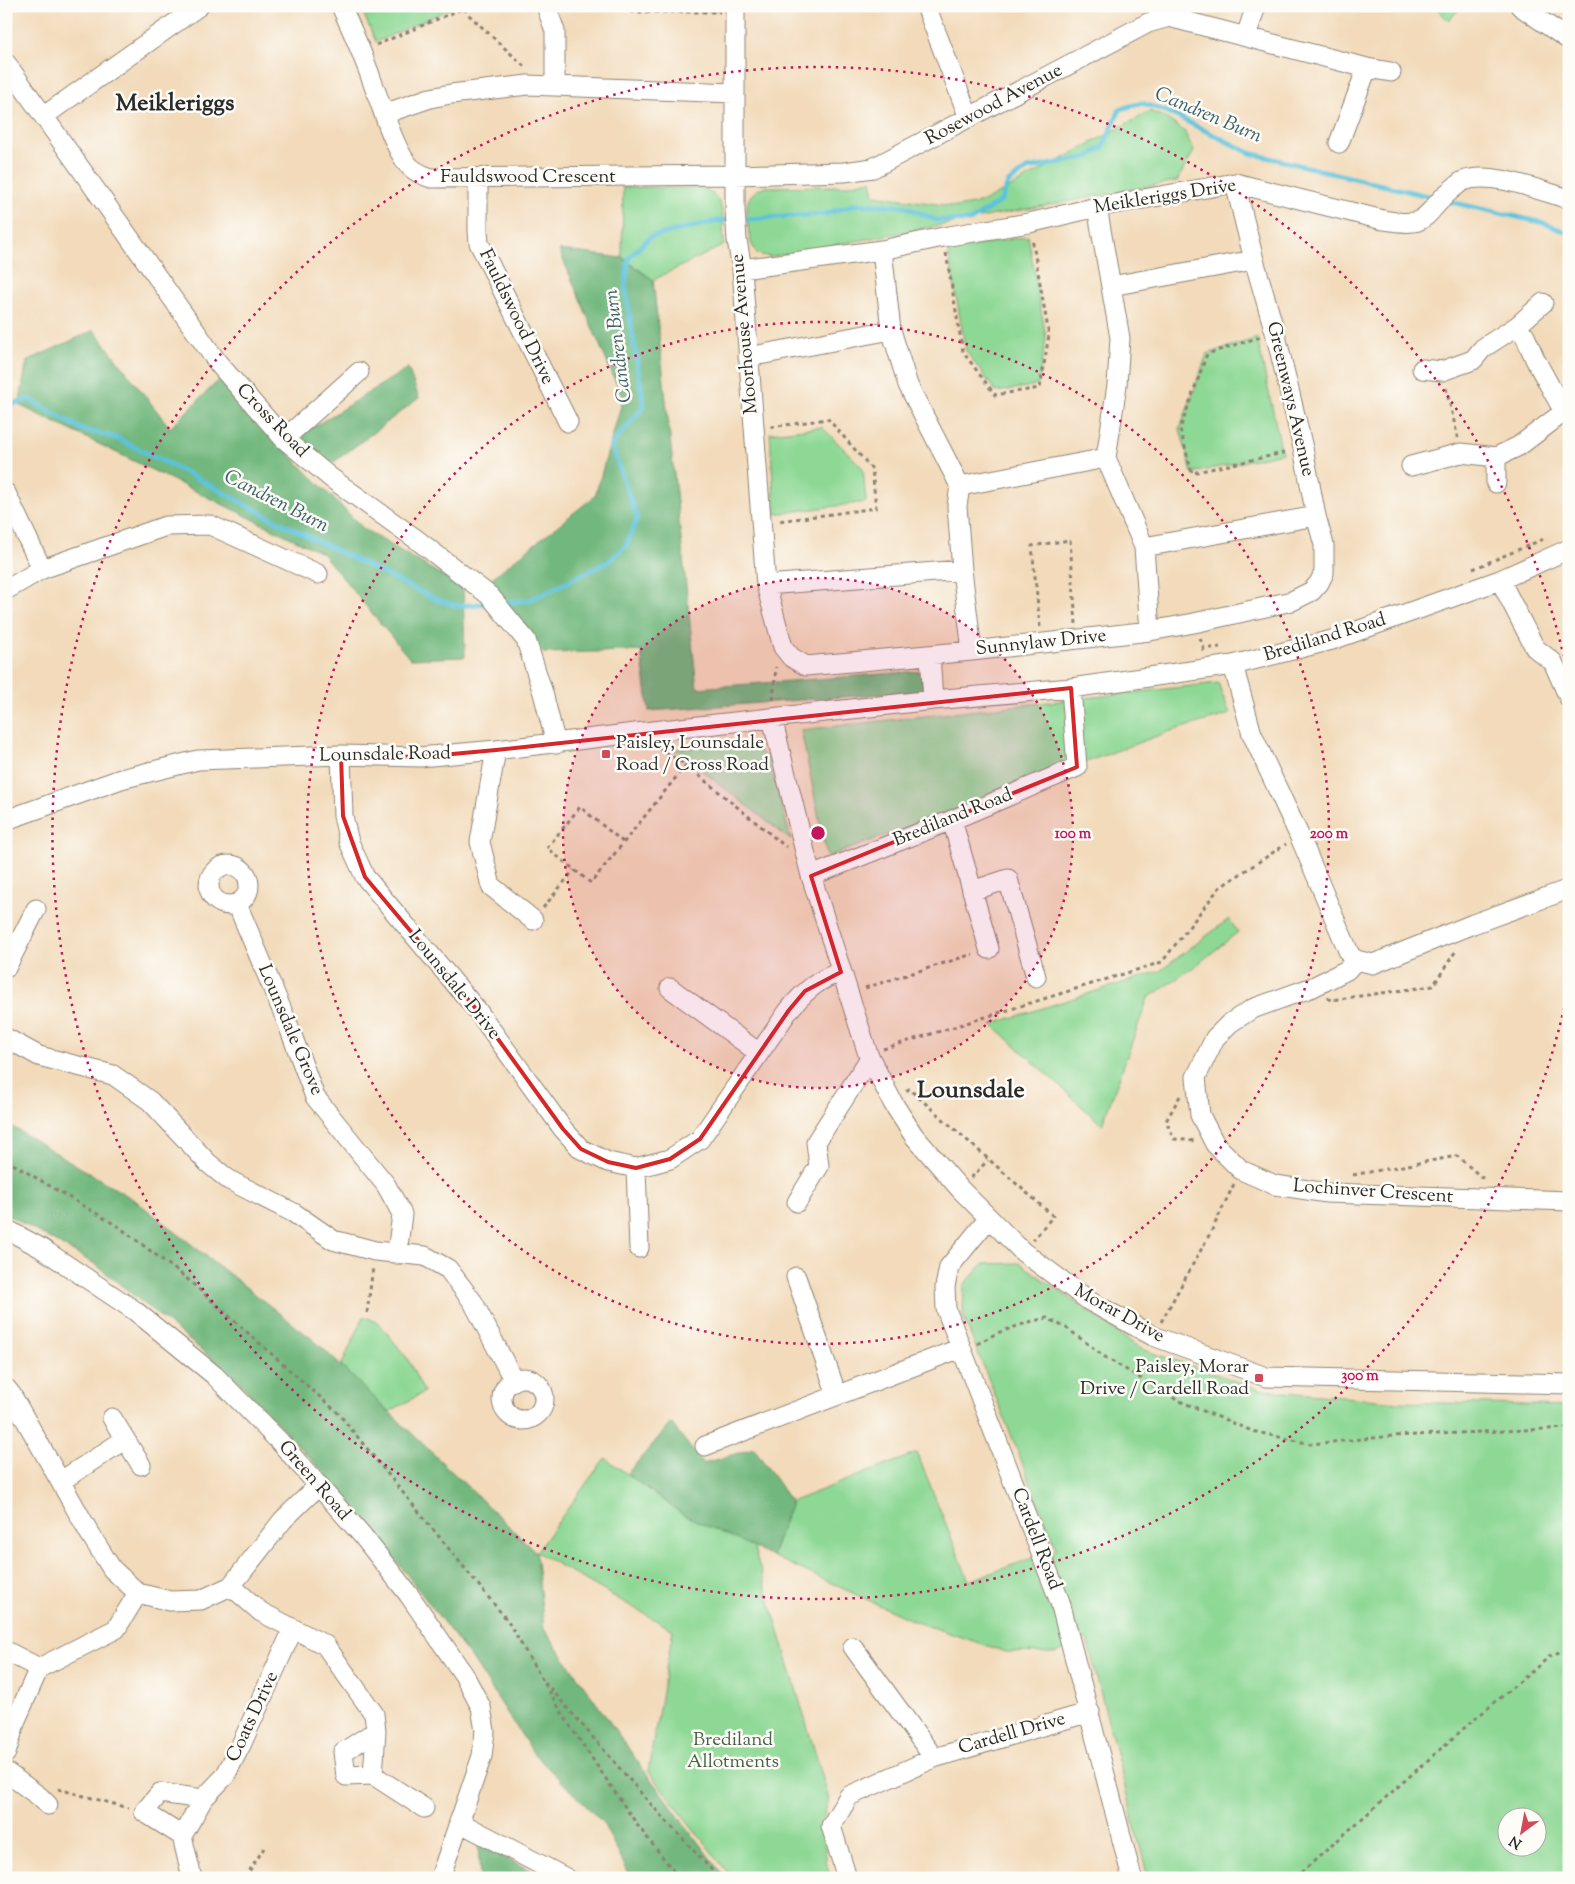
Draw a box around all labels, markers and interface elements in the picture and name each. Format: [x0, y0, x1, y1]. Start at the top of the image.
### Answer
street label: Rosewood Avenue [920, 57, 1068, 153]
water label: Candren Burn [1150, 80, 1267, 152]
district label: Meikleriggs [116, 87, 234, 121]
street label: Fauldswood Crescent [440, 164, 616, 191]
street label: Meikleriggs Drive [1092, 172, 1238, 222]
street label: Fauldswood Drive [471, 245, 561, 390]
street label: Moorhouse Avenue [725, 252, 765, 415]
water label: Candren Burn [598, 287, 640, 404]
street label: Greenways Avenue [1259, 319, 1321, 479]
street label: Cross Road [230, 378, 315, 464]
water label: Candren Burn [219, 463, 334, 541]
street label: Brediland Road [1260, 606, 1390, 669]
street label: Sunnylaw Drive [974, 623, 1108, 663]
place label: Paisley, Lounsdale Road / Cross Road [616, 730, 769, 779]
street label: Lounsdale Road [319, 740, 451, 770]
marker: Paisley, Lounsdale Road / Cross Road [600, 748, 612, 760]
street label: Brediland Road [889, 782, 1017, 854]
centre of rings [809, 824, 827, 842]
text: 100 m [1055, 824, 1092, 845]
text: 200 m [1310, 824, 1349, 845]
street label: Lounsdale Drive [401, 924, 507, 1046]
street label: Lounsdale Grove [250, 960, 330, 1100]
district label: Lounsdale [917, 1074, 1025, 1108]
street label: Lochinver Crescent [1292, 1173, 1454, 1211]
street label: Morar Drive [1069, 1278, 1169, 1350]
place label: Paisley, Morar Drive / Cardell Road [1080, 1354, 1249, 1403]
text: 300 m [1341, 1366, 1379, 1387]
marker: Paisley, Morar Drive / Cardell Road [1253, 1372, 1265, 1384]
street label: Green Road [272, 1435, 357, 1527]
street label: Cardell Road [1004, 1484, 1068, 1594]
street label: Coats Drive [220, 1667, 286, 1767]
street label: Cardell Drive [955, 1706, 1069, 1762]
park label: Brediland Allotments [687, 1727, 779, 1776]
north arrow [1498, 1806, 1548, 1856]
text: N [1506, 1830, 1526, 1853]

